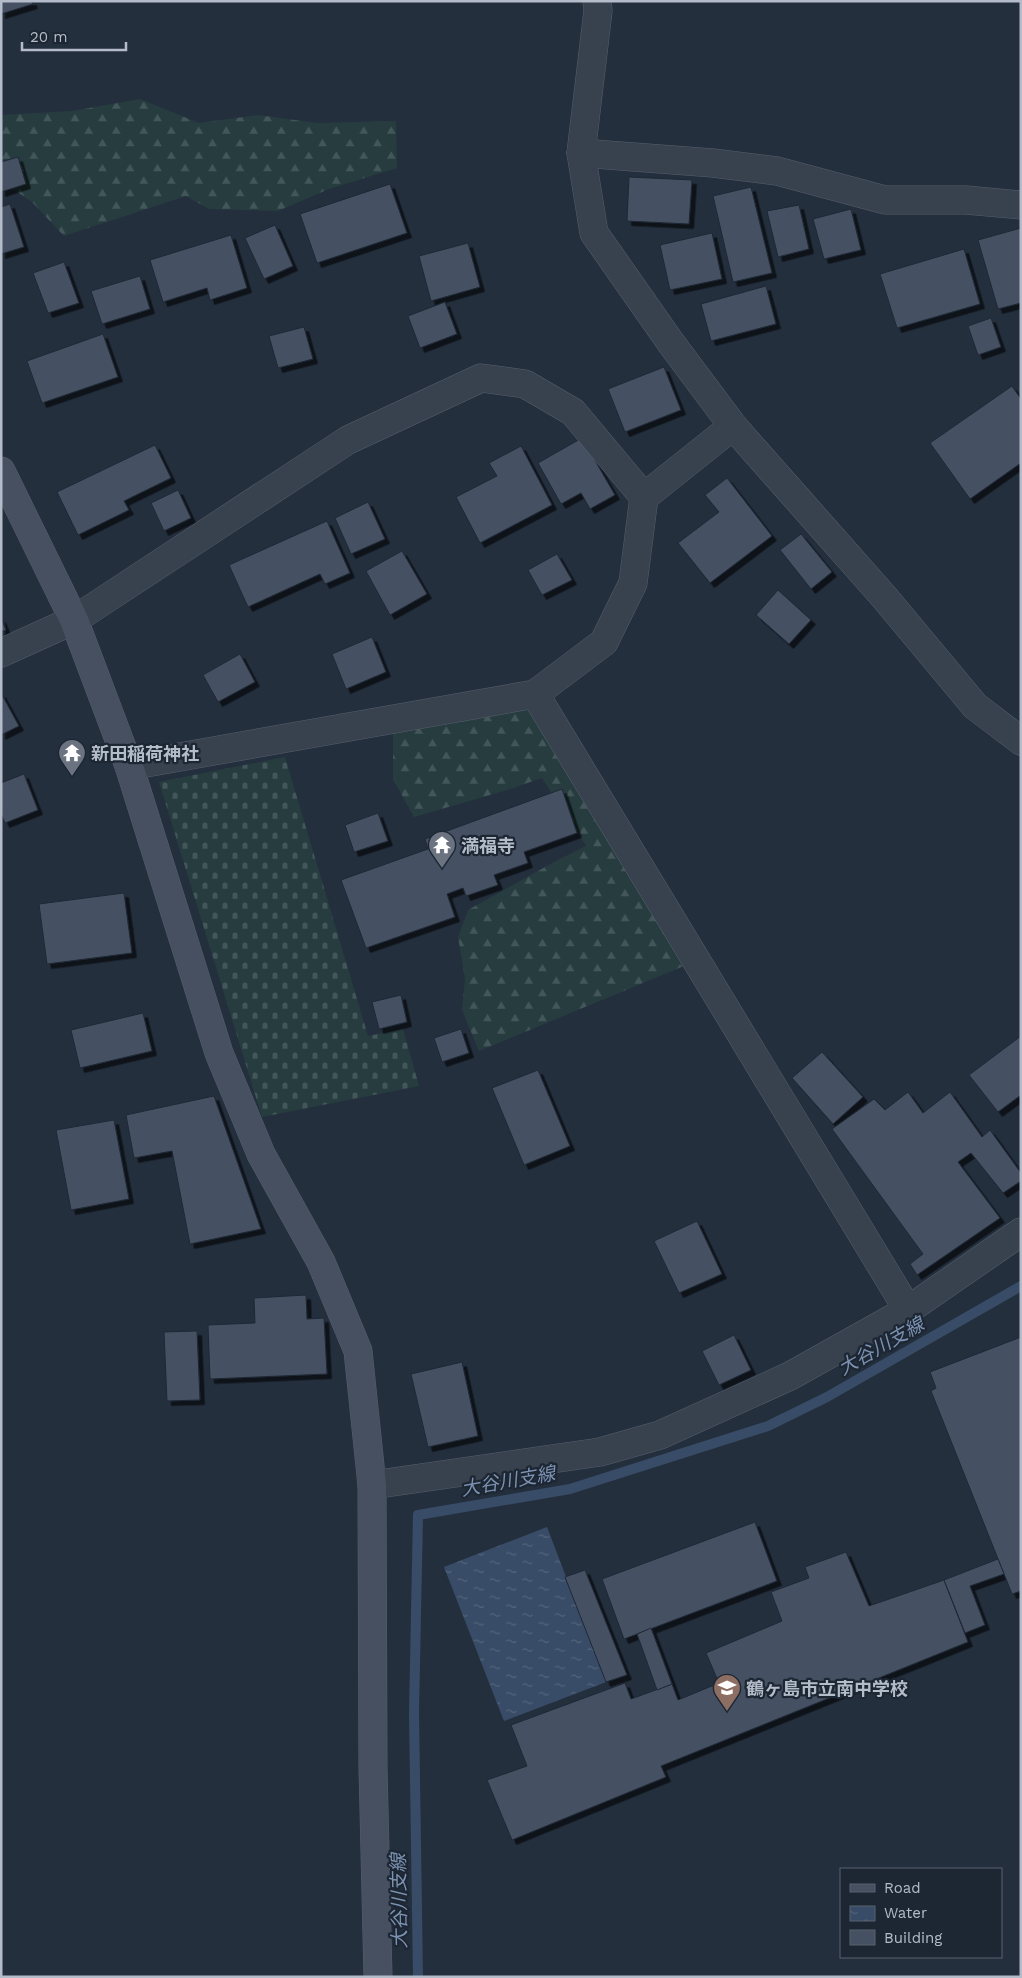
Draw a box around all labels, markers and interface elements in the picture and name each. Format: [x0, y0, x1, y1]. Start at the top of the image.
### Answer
scale bar [22, 20, 126, 52]
text: 20 m [30, 28, 68, 46]
temple icon: 新田稲荷神社 [57, 738, 87, 777]
place label: 新田稲荷神社 [91, 743, 199, 764]
temple icon: 満福寺 [427, 830, 457, 869]
place label: 満福寺 [461, 835, 515, 856]
water label: 大谷川支線 [834, 1311, 930, 1380]
water label: 大谷川支線 [459, 1461, 559, 1501]
school or university icon: 鶴ヶ島市立南中学校 [712, 1673, 742, 1712]
place label: 鶴ヶ島市立南中学校 [746, 1678, 908, 1699]
water label: 大谷川支線 [387, 1851, 411, 1949]
legend [840, 1868, 1002, 1958]
text: Road [884, 1879, 921, 1897]
text: Water [884, 1904, 927, 1922]
text: Building [884, 1929, 942, 1947]

